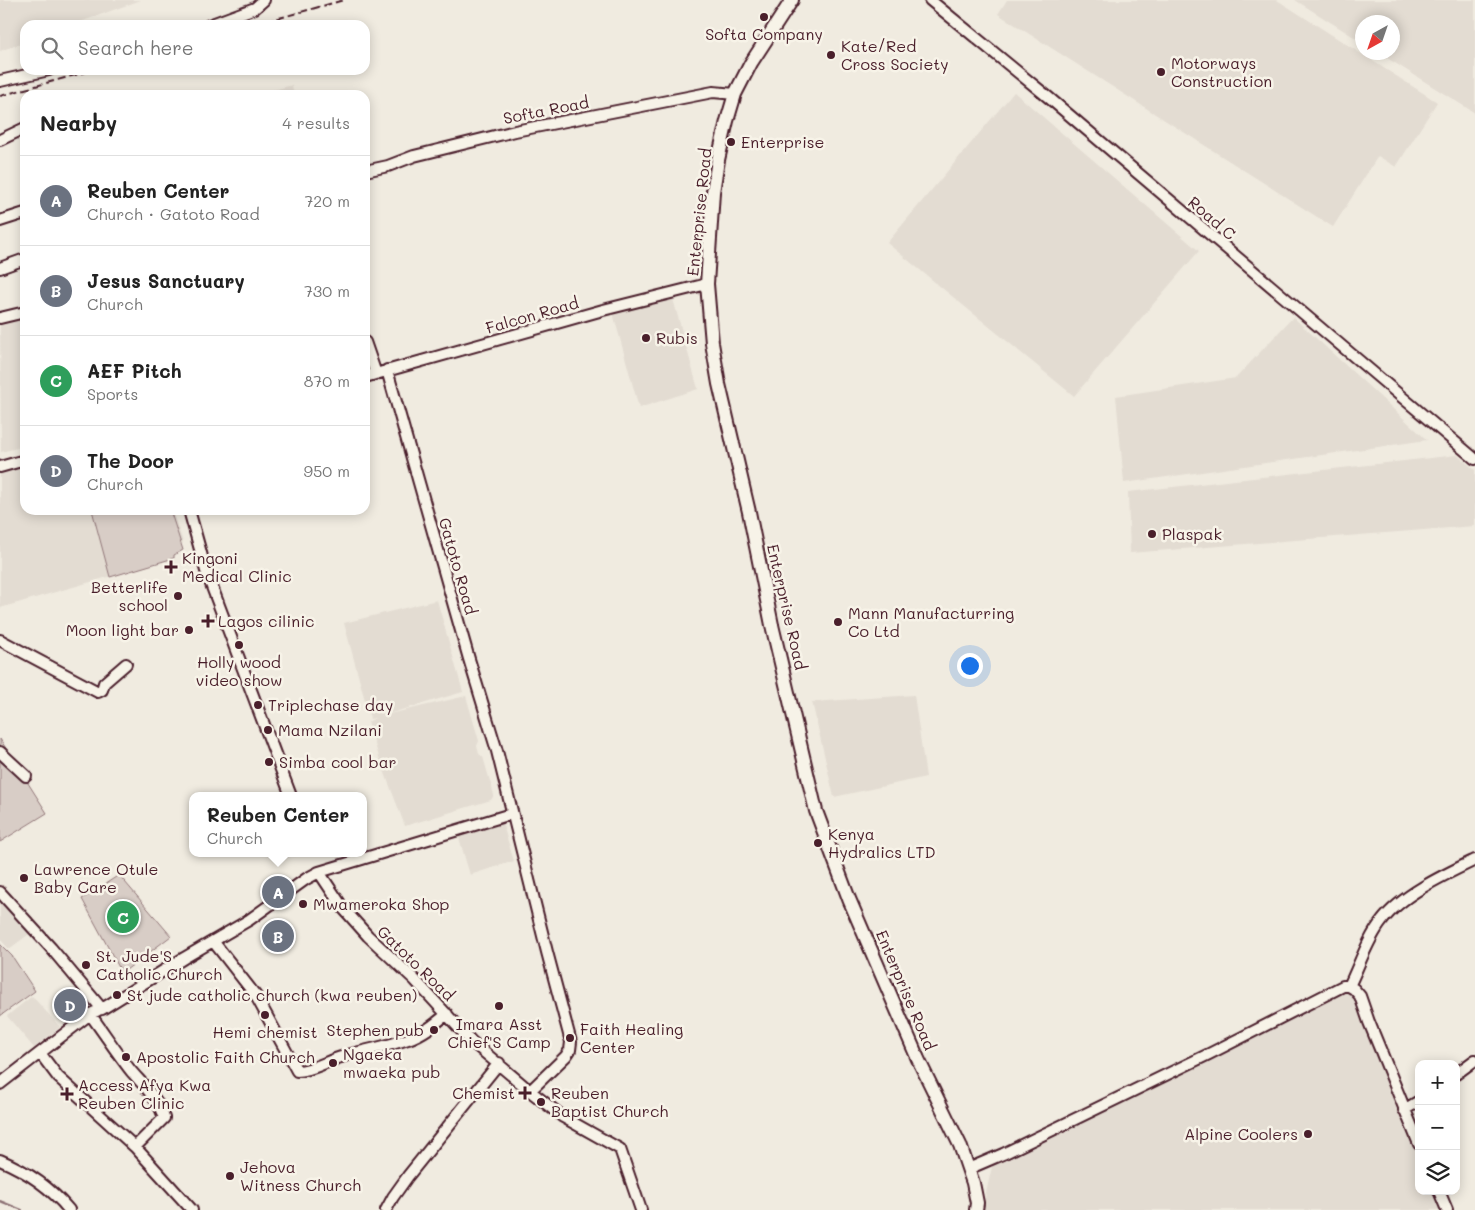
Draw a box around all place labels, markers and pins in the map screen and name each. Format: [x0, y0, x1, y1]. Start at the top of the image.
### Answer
marker: Softa Company [758, 11, 770, 23]
place label: Softa Company [705, 23, 823, 44]
place label: Kate/Red Cross Society [841, 35, 949, 74]
marker: Kate/Red Cross Society [825, 49, 837, 61]
place label: Motorways Construction [1171, 52, 1272, 91]
marker: Motorways Construction [1155, 66, 1167, 78]
place label: Enterprise [741, 131, 825, 152]
marker: Enterprise [725, 136, 737, 148]
place label: Rubis [656, 327, 698, 348]
marker: Rubis [640, 332, 652, 344]
place label: Plaspak [1162, 523, 1222, 544]
marker: Plaspak [1146, 528, 1158, 540]
place label: Kingoni Medical Clinic [182, 547, 292, 586]
marker: Kingoni Medical Clinic [164, 560, 178, 574]
place label: Betterlife school [91, 576, 168, 615]
marker: Betterlife school [172, 590, 184, 602]
place label: Mann Manufacturring Co Ltd [848, 602, 1014, 641]
place label: Lagos cilinic [218, 610, 314, 631]
marker: Lagos cilinic [202, 615, 214, 627]
marker: Mann Manufacturring Co Ltd [832, 616, 844, 628]
place label: Moon light bar [66, 619, 179, 640]
marker: Moon light bar [183, 624, 195, 636]
marker: Holly wood video show [233, 639, 245, 651]
place label: Holly wood video show [196, 651, 282, 690]
place label: Triplechase day [268, 694, 393, 715]
marker: Triplechase day [252, 699, 264, 711]
place label: Mama Nzilani [278, 719, 382, 740]
marker: Mama Nzilani [262, 724, 274, 736]
place label: Simba cool bar [279, 751, 397, 772]
marker: Simba cool bar [263, 756, 275, 768]
place label: Kenya Hydralics LTD [828, 823, 935, 862]
marker: Kenya Hydralics LTD [812, 837, 824, 849]
place label: Lawrence Otule Baby Care [34, 858, 158, 897]
marker: Lawrence Otule Baby Care [18, 872, 30, 884]
pin: A [262, 873, 294, 911]
place label: Mwameroka Shop [313, 893, 449, 914]
pin: C [107, 898, 139, 936]
marker: Mwameroka Shop [297, 898, 309, 910]
pin: B [262, 917, 294, 955]
place label: St. Jude'S Catholic Church [96, 945, 222, 984]
marker: St. Jude'S Catholic Church [80, 959, 92, 971]
place label: St jude catholic church (kwa reuben) [127, 984, 417, 1005]
pin: D [54, 986, 86, 1024]
marker: St jude catholic church (kwa reuben) [111, 989, 123, 1001]
marker: Imara Asst Chief'S Camp [493, 1000, 505, 1012]
marker: Hemi chemist [259, 1009, 271, 1021]
place label: Imara Asst Chief'S Camp [447, 1013, 551, 1052]
place label: Faith Healing Center [580, 1018, 683, 1057]
place label: Stephen pub [326, 1019, 424, 1040]
place label: Hemi chemist [213, 1021, 317, 1042]
marker: Stephen pub [428, 1024, 440, 1036]
marker: Faith Healing Center [564, 1032, 576, 1044]
place label: Ngaeka mwaeka pub [343, 1043, 440, 1082]
place label: Apostolic Faith Church [136, 1046, 315, 1067]
marker: Apostolic Faith Church [120, 1051, 132, 1063]
marker: Ngaeka mwaeka pub [327, 1057, 339, 1069]
place label: Access Afya Kwa Reuben Clinic [78, 1074, 211, 1113]
place label: Chemist [452, 1082, 515, 1103]
place label: Reuben Baptist Church [551, 1082, 668, 1121]
marker: Access Afya Kwa Reuben Clinic [60, 1087, 74, 1101]
marker: Chemist [519, 1087, 531, 1099]
marker: Reuben Baptist Church [535, 1096, 547, 1108]
place label: Alpine Coolers [1184, 1123, 1298, 1144]
marker: Alpine Coolers [1302, 1128, 1314, 1140]
place label: Jehova Witness Church [240, 1156, 361, 1195]
marker: Jehova Witness Church [224, 1170, 236, 1182]

